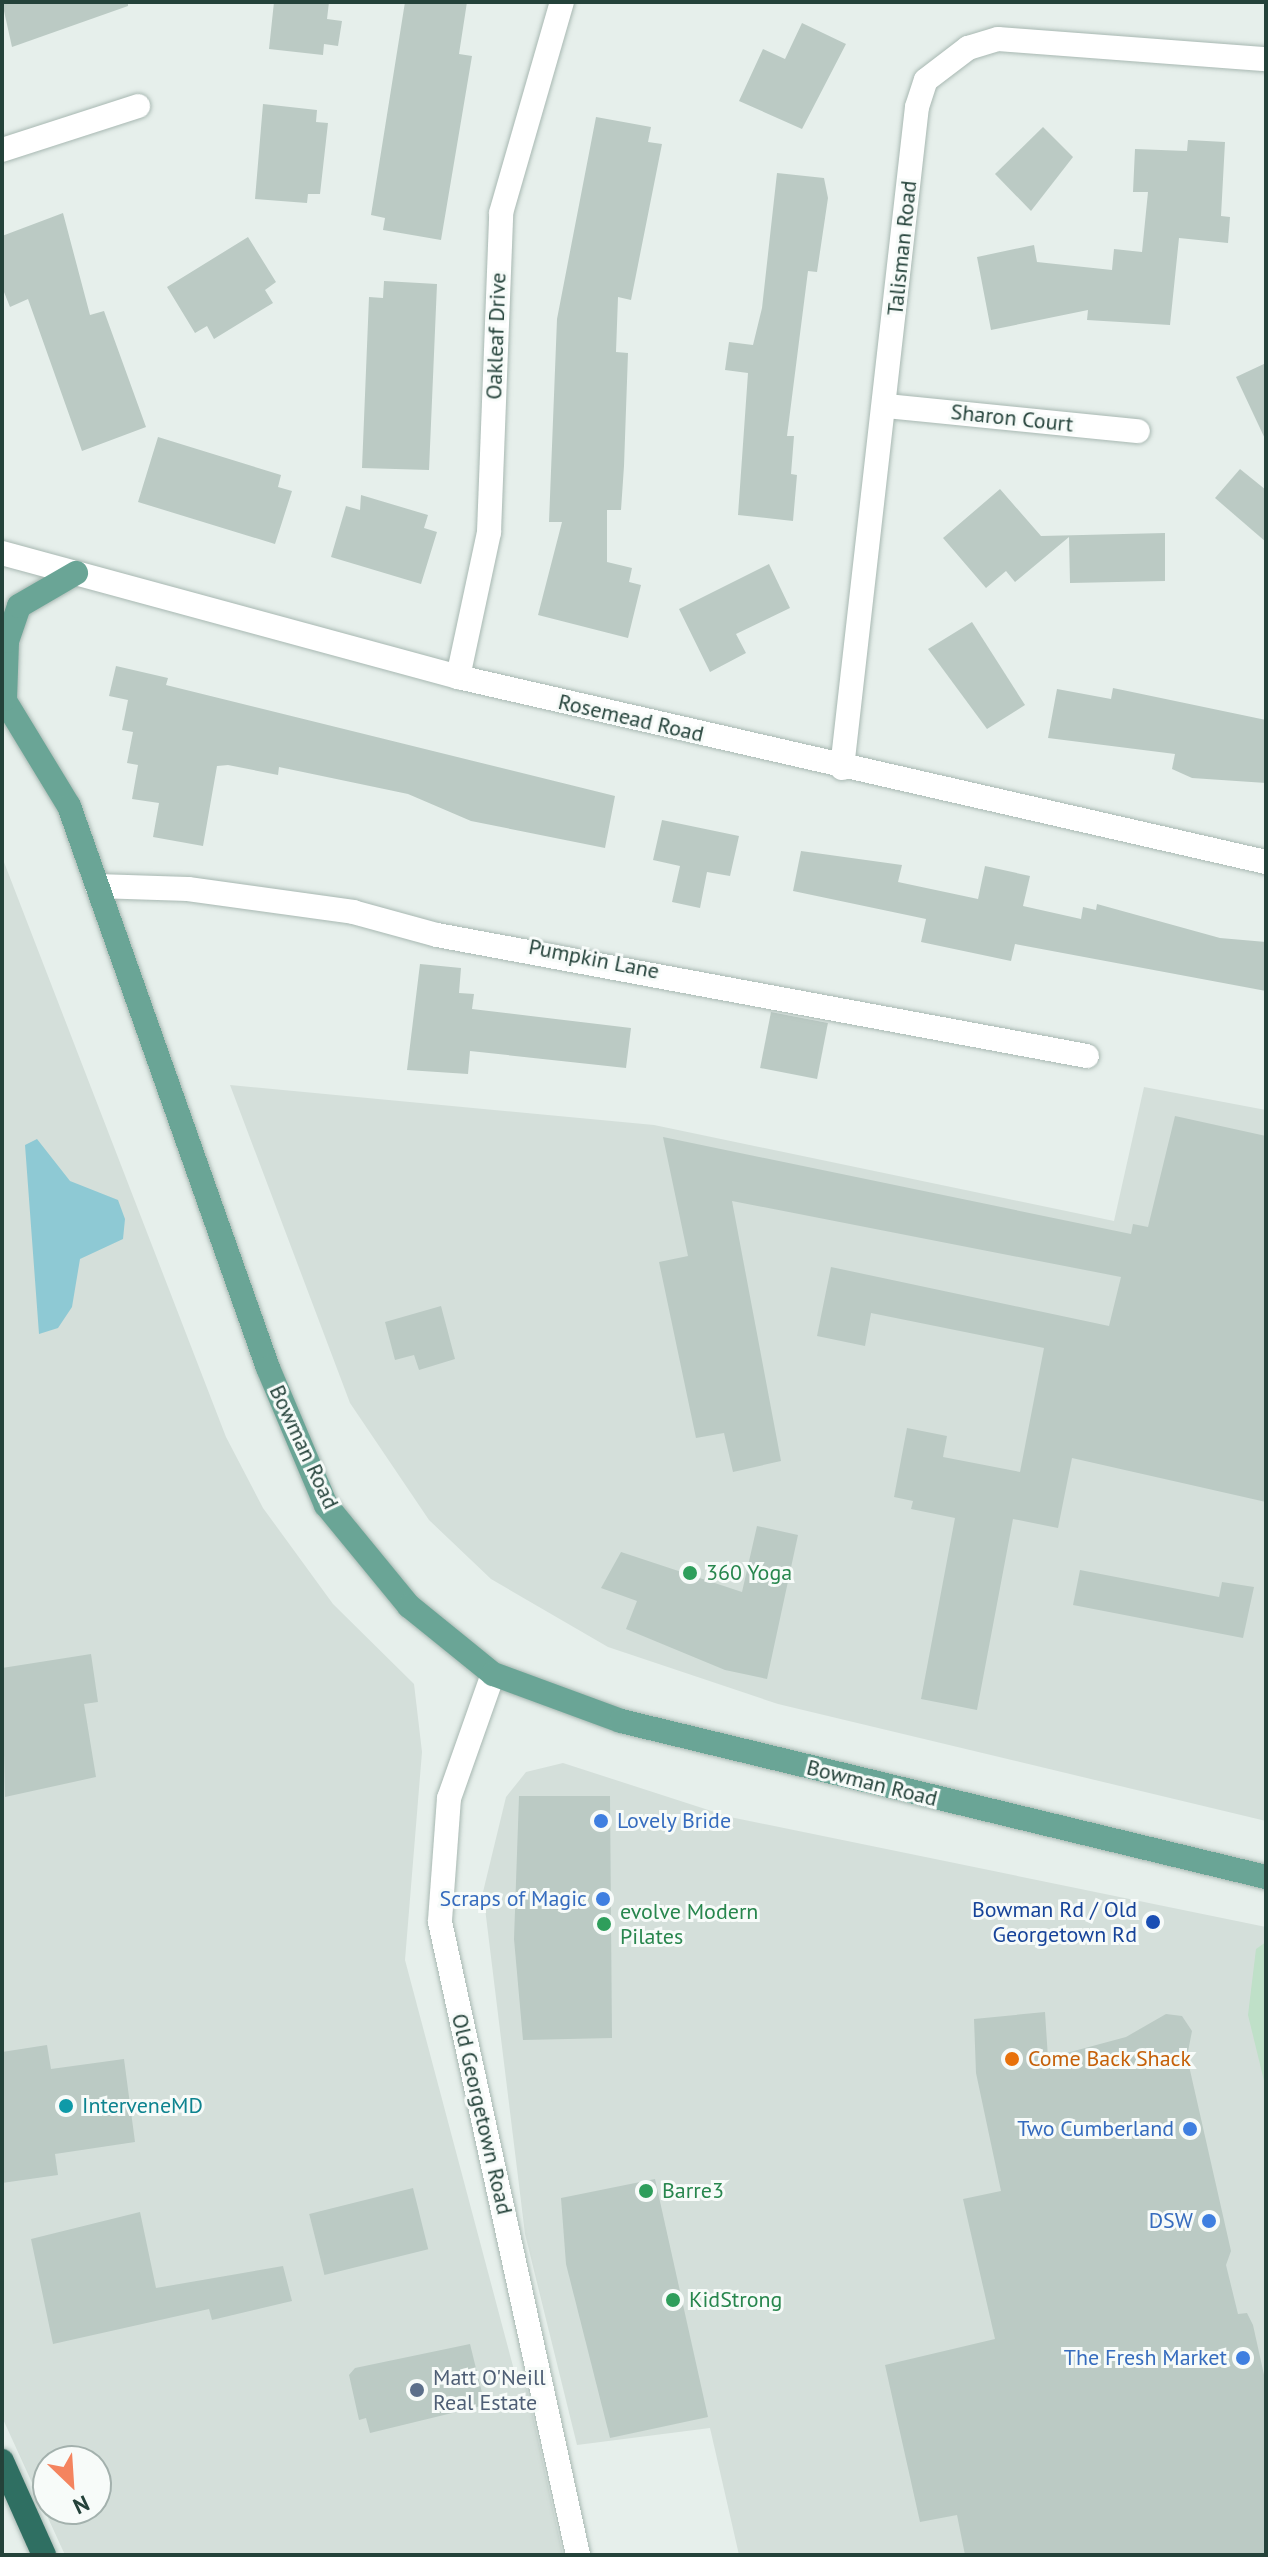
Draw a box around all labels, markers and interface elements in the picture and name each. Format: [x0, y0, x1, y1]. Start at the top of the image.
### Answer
street label: Talisman Road [882, 179, 922, 317]
street label: Oakleaf Drive [481, 272, 511, 400]
street label: Sharon Court [950, 398, 1074, 438]
street label: Rosemead Road [556, 688, 706, 748]
street label: Pumpkin Lane [526, 933, 662, 985]
street label: Bowman Road [264, 1381, 344, 1513]
place label: 360 Yoga [706, 1560, 793, 1586]
marker: 360 Yoga [681, 1564, 699, 1582]
street label: Bowman Road [804, 1754, 940, 1812]
place label: Lovely Bride [617, 1808, 732, 1834]
marker: Lovely Bride [592, 1812, 610, 1830]
place label: Scraps of Magic [440, 1886, 587, 1912]
marker: Scraps of Magic [594, 1890, 612, 1908]
place label: Bowman Rd / Old Georgetown Rd [972, 1896, 1137, 1948]
place label: evolve Modern Pilates [620, 1898, 758, 1950]
marker: Bowman Rd / Old Georgetown Rd [1144, 1913, 1162, 1931]
marker: evolve Modern Pilates [595, 1915, 613, 1933]
street label: Old Georgetown Road [446, 2011, 518, 2217]
place label: Come Back Shack [1028, 2046, 1192, 2072]
marker: Come Back Shack [1003, 2050, 1021, 2068]
place label: InterveneMD [82, 2093, 203, 2119]
marker: InterveneMD [57, 2097, 75, 2115]
place label: Two Cumberland [1017, 2116, 1174, 2142]
marker: Two Cumberland [1181, 2120, 1199, 2138]
place label: Barre3 [662, 2178, 724, 2204]
marker: Barre3 [637, 2182, 655, 2200]
place label: DSW [1149, 2208, 1193, 2234]
marker: DSW [1200, 2212, 1218, 2230]
place label: KidStrong [689, 2287, 782, 2313]
marker: KidStrong [664, 2291, 682, 2309]
place label: The Fresh Market [1064, 2345, 1227, 2371]
marker: The Fresh Market [1234, 2349, 1252, 2367]
place label: Matt O'Neill Real Estate [433, 2364, 546, 2416]
marker: Matt O'Neill Real Estate [408, 2381, 426, 2399]
north arrow [32, 2445, 112, 2525]
text: N [69, 2489, 94, 2521]

